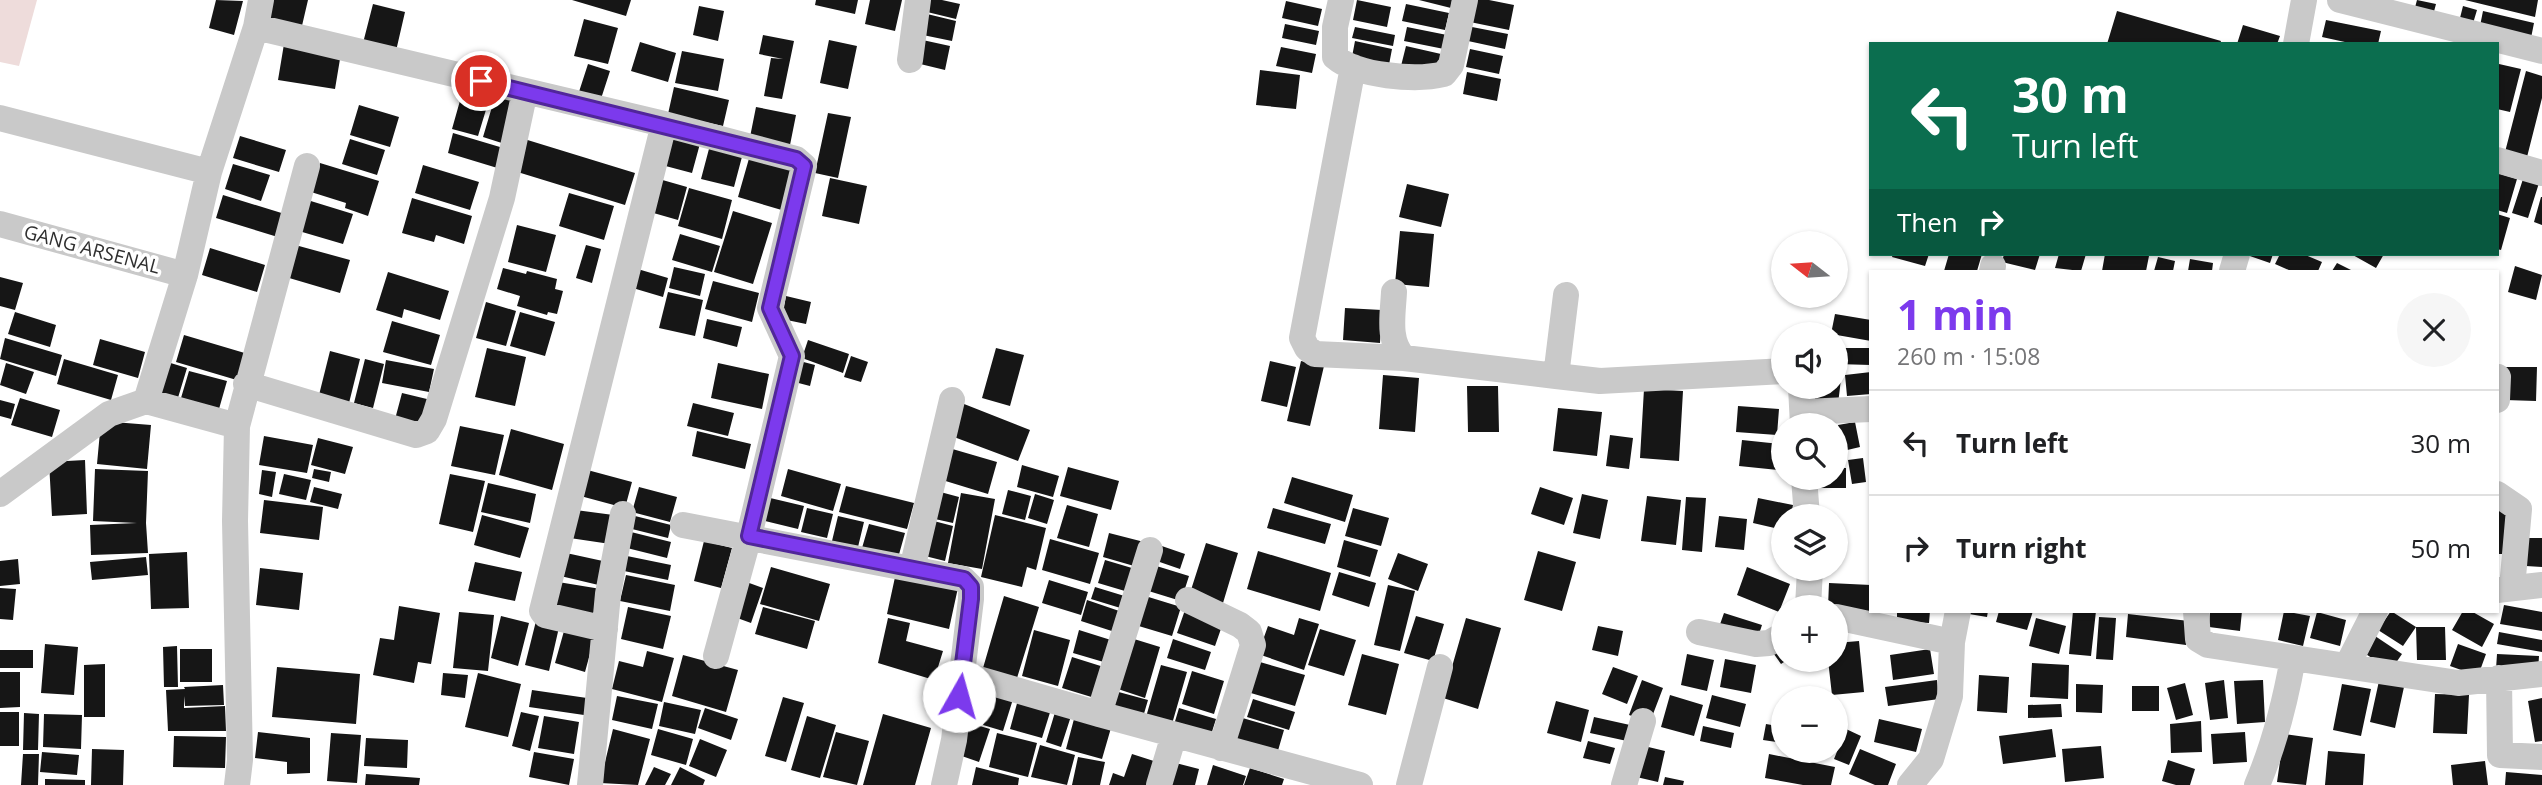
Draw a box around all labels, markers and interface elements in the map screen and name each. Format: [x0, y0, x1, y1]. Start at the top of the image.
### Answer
pin [451, 51, 511, 111]
text: 30 m [2012, 61, 2129, 127]
icon: arrive [462, 62, 500, 100]
icon: left [1897, 70, 1988, 161]
text: Turn left [2012, 124, 2138, 167]
icon: right [1972, 203, 2010, 241]
text: Then [1897, 204, 1958, 240]
street label: GANG ARSENAL [21, 218, 163, 280]
north arrow [1771, 231, 1848, 308]
map controls [1771, 231, 1848, 763]
text: 1 min [1897, 285, 2014, 342]
button: close [2397, 293, 2471, 367]
button: sound [1771, 322, 1848, 399]
text: 260 m · 15:08 [1897, 340, 2040, 372]
button: search [1771, 413, 1848, 490]
icon: left [1897, 424, 1935, 462]
text: Turn left [1956, 425, 2068, 461]
text: 30 m [2410, 425, 2471, 461]
button: layers [1771, 504, 1848, 581]
icon: right [1897, 529, 1935, 567]
text: Turn right [1956, 530, 2087, 566]
text: 50 m [2410, 530, 2471, 566]
button: + [1771, 595, 1848, 672]
position arrow [922, 659, 996, 733]
button: − [1771, 686, 1848, 763]

